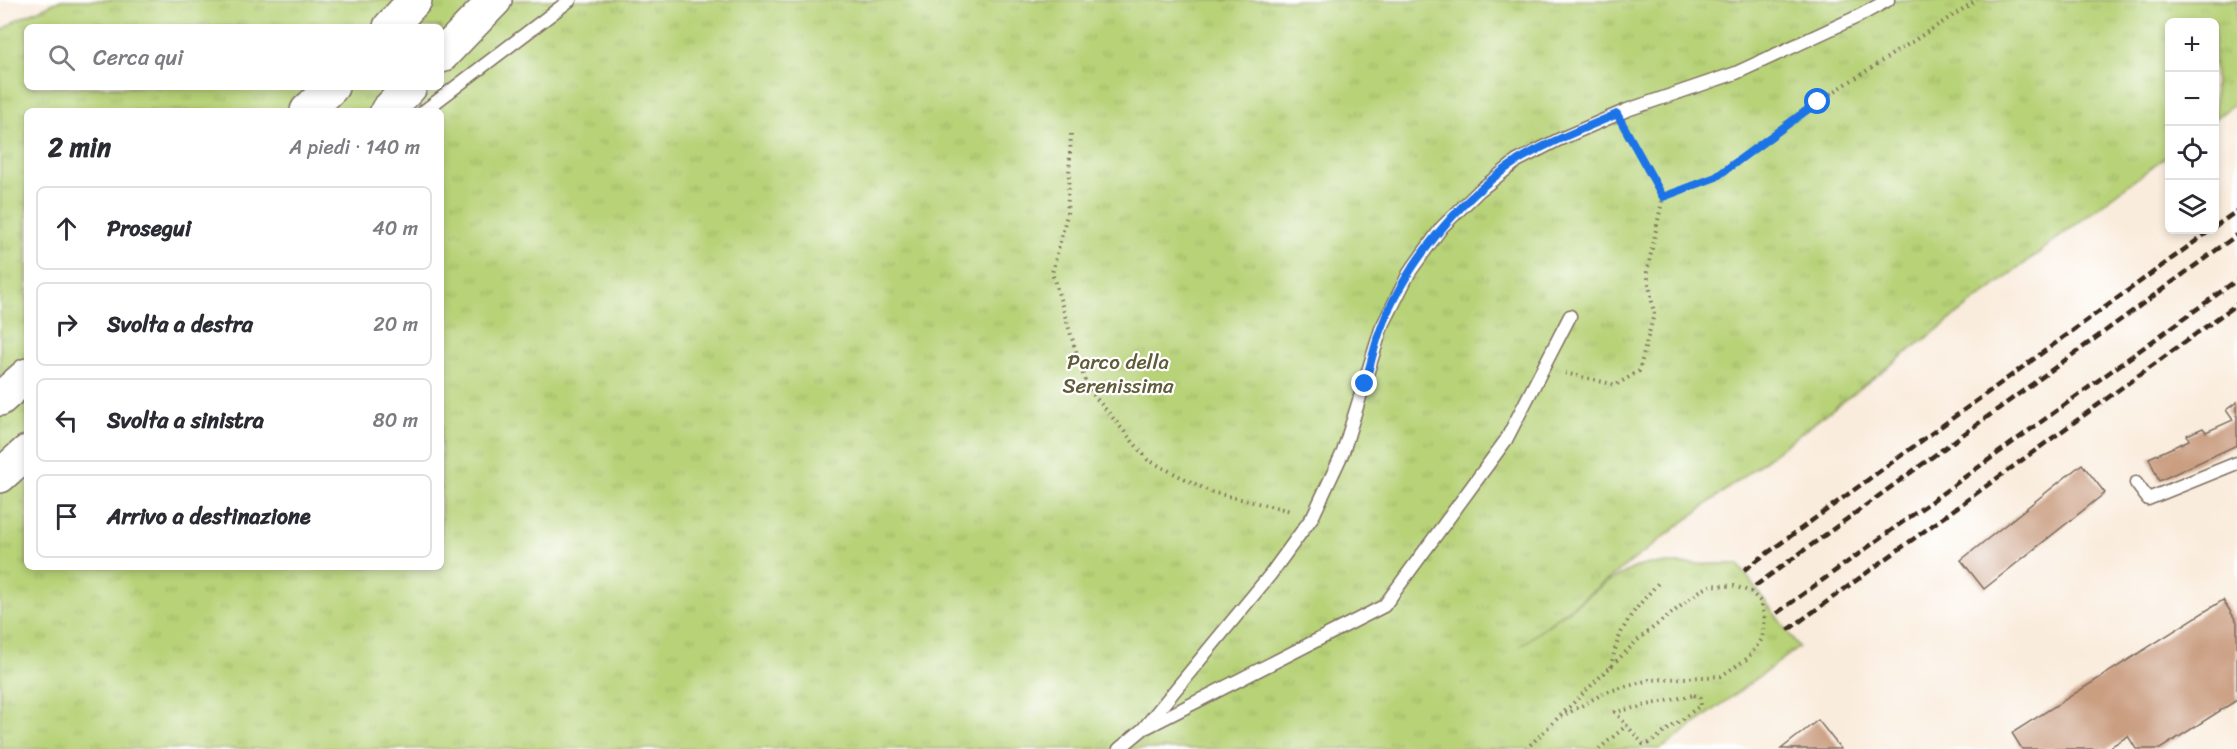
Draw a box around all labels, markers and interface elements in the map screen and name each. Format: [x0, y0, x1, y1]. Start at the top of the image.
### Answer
map controls [2165, 18, 2219, 234]
button: + [2165, 18, 2219, 72]
search box [24, 24, 444, 90]
text: Cerca qui [93, 38, 183, 77]
icon: search [45, 41, 78, 74]
button: − [2165, 72, 2219, 126]
route start [1804, 88, 1830, 114]
text: 2 min [48, 124, 111, 170]
button: locate [2165, 126, 2219, 180]
text: A piedi · 140 m [289, 130, 420, 165]
button: layers [2165, 180, 2219, 234]
text: Prosegui [107, 209, 191, 248]
text: 40 m [372, 211, 418, 246]
icon: ahead [50, 212, 83, 245]
text: Svolta a destra [107, 305, 253, 344]
text: 20 m [373, 307, 418, 342]
icon: right [50, 308, 83, 341]
park label: Parco della Serenissima [1062, 343, 1174, 405]
route end [1351, 370, 1377, 396]
text: Svolta a sinistra [107, 401, 264, 440]
text: 80 m [373, 403, 418, 438]
icon: left [50, 404, 83, 437]
text: Arrivo a destinazione [107, 497, 311, 536]
icon: arrive [50, 500, 83, 533]

